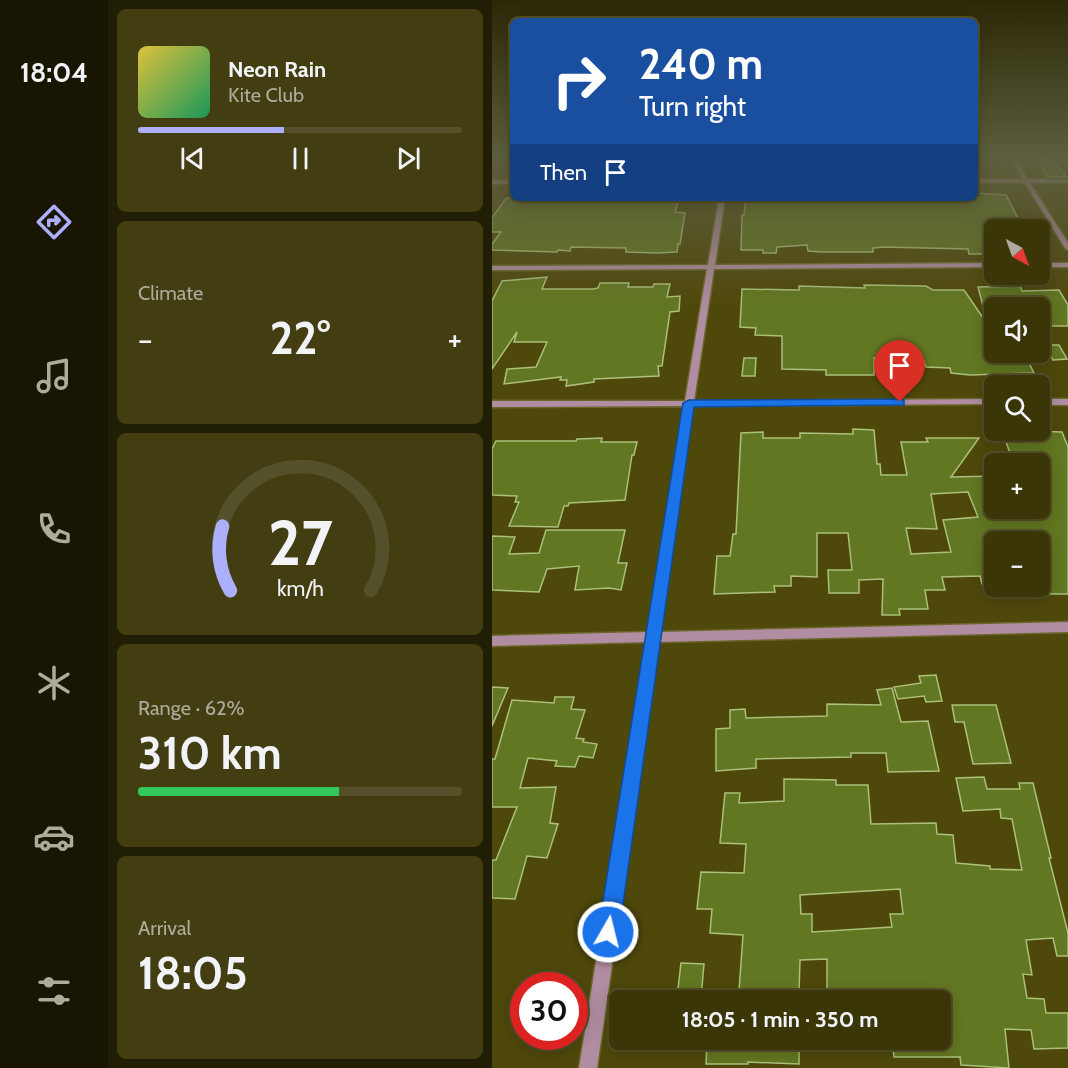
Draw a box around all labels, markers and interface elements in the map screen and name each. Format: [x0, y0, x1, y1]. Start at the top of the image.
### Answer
text: 240 m [639, 38, 763, 90]
icon: right [540, 42, 618, 120]
text: 18:04 [20, 56, 88, 89]
text: Neon Rain [228, 56, 326, 83]
text: Kite Club [228, 83, 304, 107]
text: Turn right [639, 90, 746, 123]
icon: previous [176, 142, 209, 175]
icon: pause [284, 142, 317, 175]
icon: next [392, 142, 425, 175]
icon: arrive [599, 156, 632, 189]
text: Then [540, 159, 587, 186]
icon: directions [33, 201, 75, 243]
north arrow [984, 219, 1050, 285]
map controls [984, 219, 1050, 597]
text: Climate [138, 281, 203, 305]
button: sound [984, 297, 1050, 363]
text: 22° [270, 311, 330, 365]
text: − [138, 319, 153, 359]
text: + [447, 319, 462, 359]
pin [874, 340, 925, 402]
icon: arrive [883, 349, 916, 382]
icon: music [33, 355, 75, 397]
button: search [984, 375, 1050, 441]
button: + [984, 453, 1050, 519]
text: 27 [268, 505, 333, 581]
icon: phone [33, 508, 75, 550]
button: − [984, 531, 1050, 597]
text: km/h [277, 575, 323, 601]
icon: climate [33, 662, 75, 704]
text: Range · 62% [138, 696, 245, 720]
text: 310 km [138, 726, 282, 780]
icon: car [33, 816, 75, 858]
position arrow [576, 900, 640, 964]
text: Arrival [138, 916, 191, 940]
text: 18:05 [138, 946, 248, 1000]
icon: filters [33, 970, 75, 1012]
speed limit sign: 30 [510, 972, 588, 1050]
text: 18:05 · 1 min · 350 m [682, 1006, 878, 1033]

